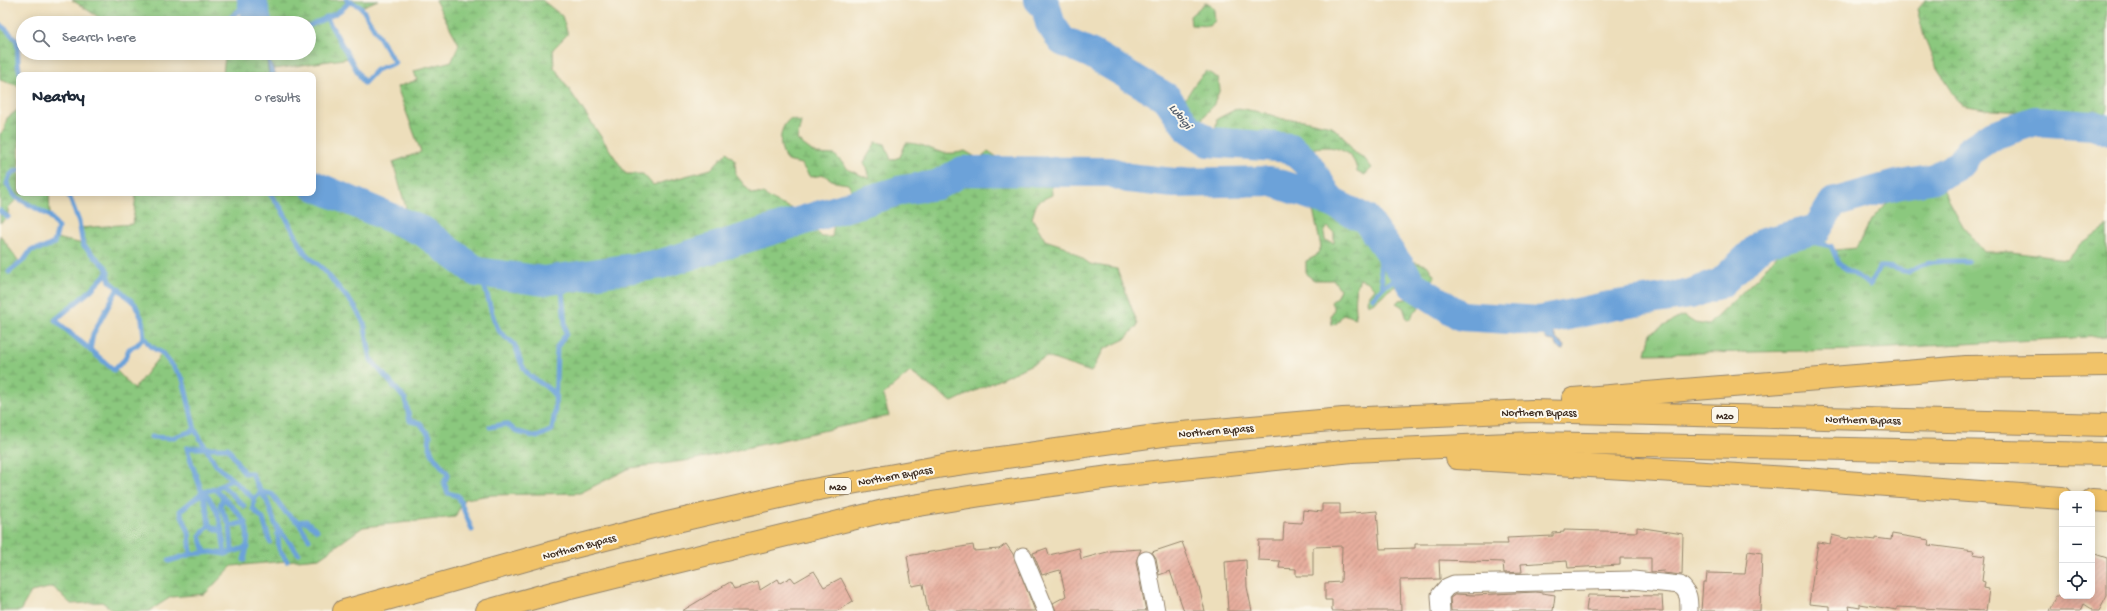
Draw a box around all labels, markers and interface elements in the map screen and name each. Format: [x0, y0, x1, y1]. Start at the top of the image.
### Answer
search box [16, 16, 316, 60]
icon: search [30, 27, 52, 49]
text: Search here [62, 29, 136, 47]
text: Nearby [32, 88, 85, 108]
text: 0 results [254, 91, 300, 106]
water label: Lubigi [1165, 102, 1195, 134]
road number: M20 [1712, 407, 1738, 423]
street label: Northern Bypass [1501, 408, 1578, 420]
street label: Northern Bypass [1825, 414, 1902, 428]
street label: Northern Bypass [1178, 423, 1255, 441]
street label: Northern Bypass [857, 464, 934, 489]
road number: M20 [825, 478, 851, 494]
map controls [2059, 491, 2095, 599]
button: + [2059, 491, 2095, 527]
button: − [2059, 527, 2095, 563]
street label: Northern Bypass [542, 532, 618, 563]
button: locate [2059, 563, 2095, 599]

